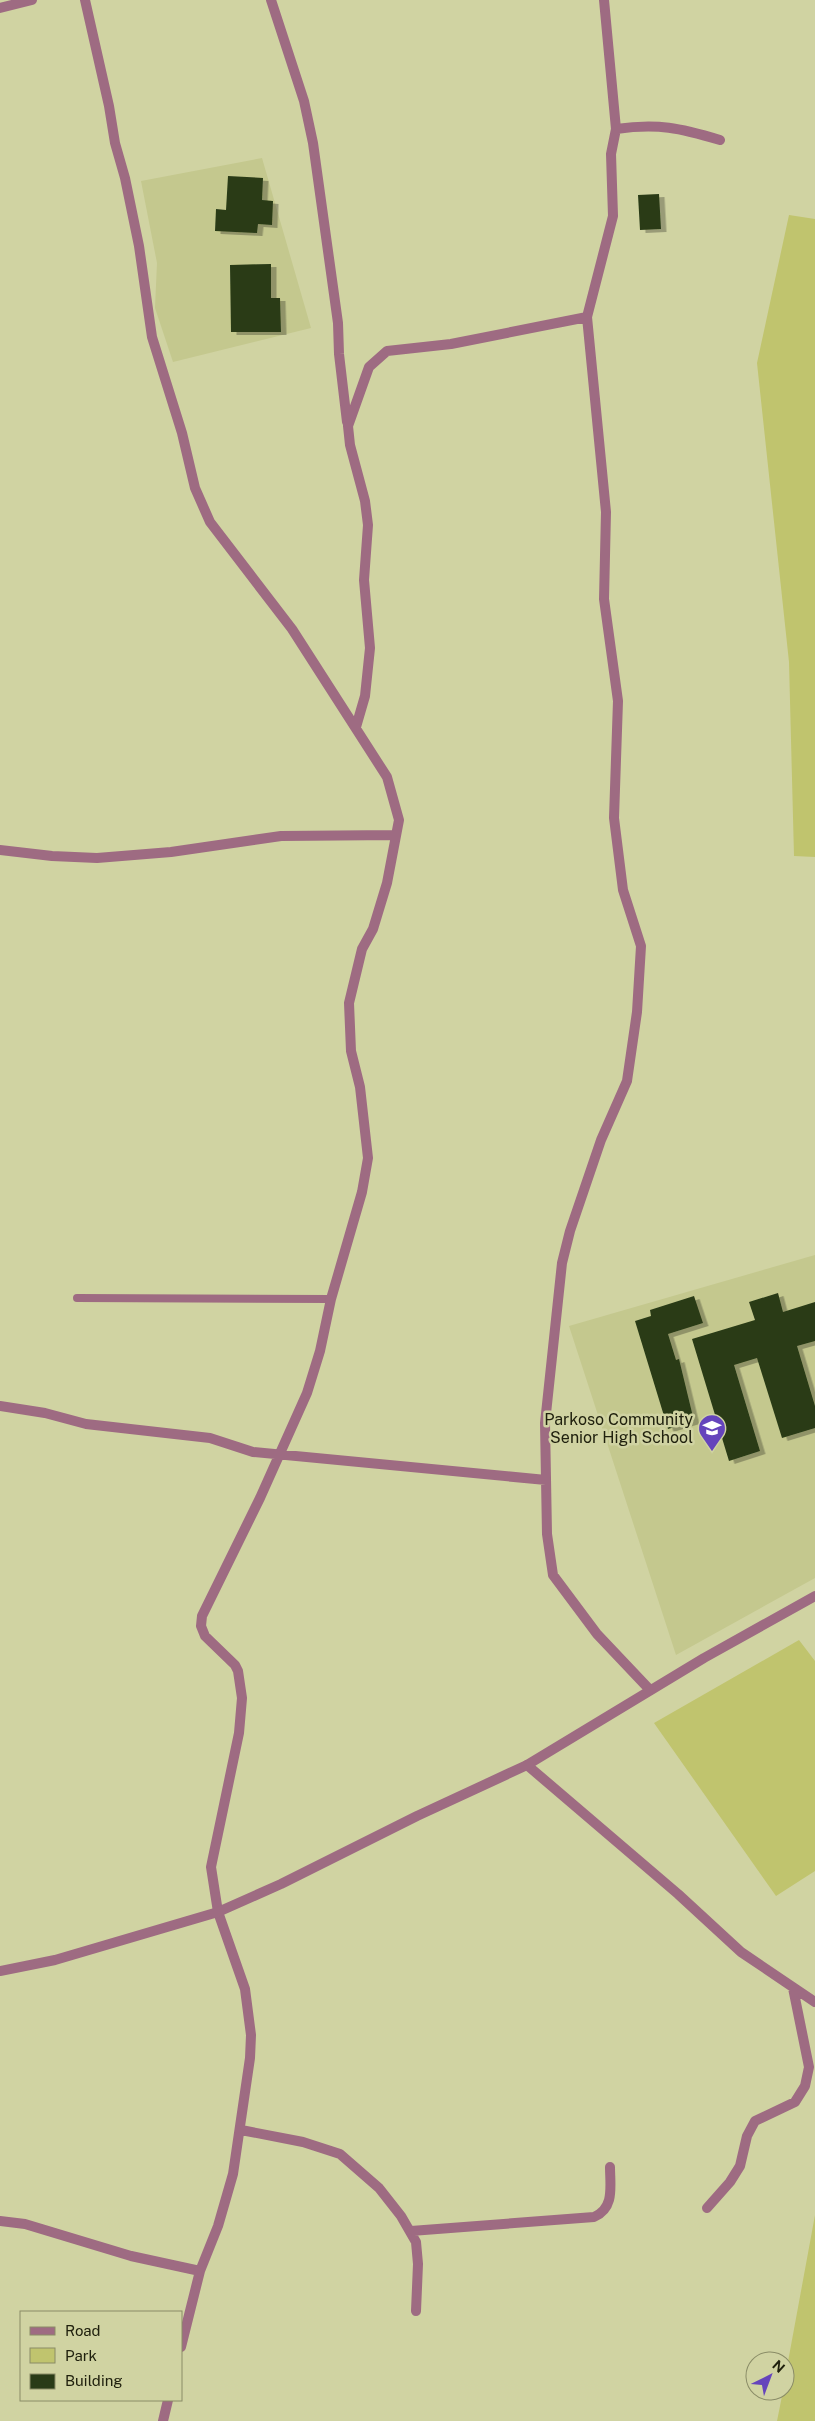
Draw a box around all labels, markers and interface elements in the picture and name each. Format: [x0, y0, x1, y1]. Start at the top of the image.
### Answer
place label: Parkoso Community Senior High School [544, 1410, 693, 1447]
school or university icon: Parkoso Community Senior High School [697, 1413, 727, 1452]
legend [20, 2311, 182, 2401]
text: Road [65, 2322, 101, 2339]
text: Park [65, 2347, 97, 2364]
north arrow [745, 2351, 795, 2401]
text: N [769, 2357, 788, 2376]
text: Building [65, 2372, 123, 2389]

